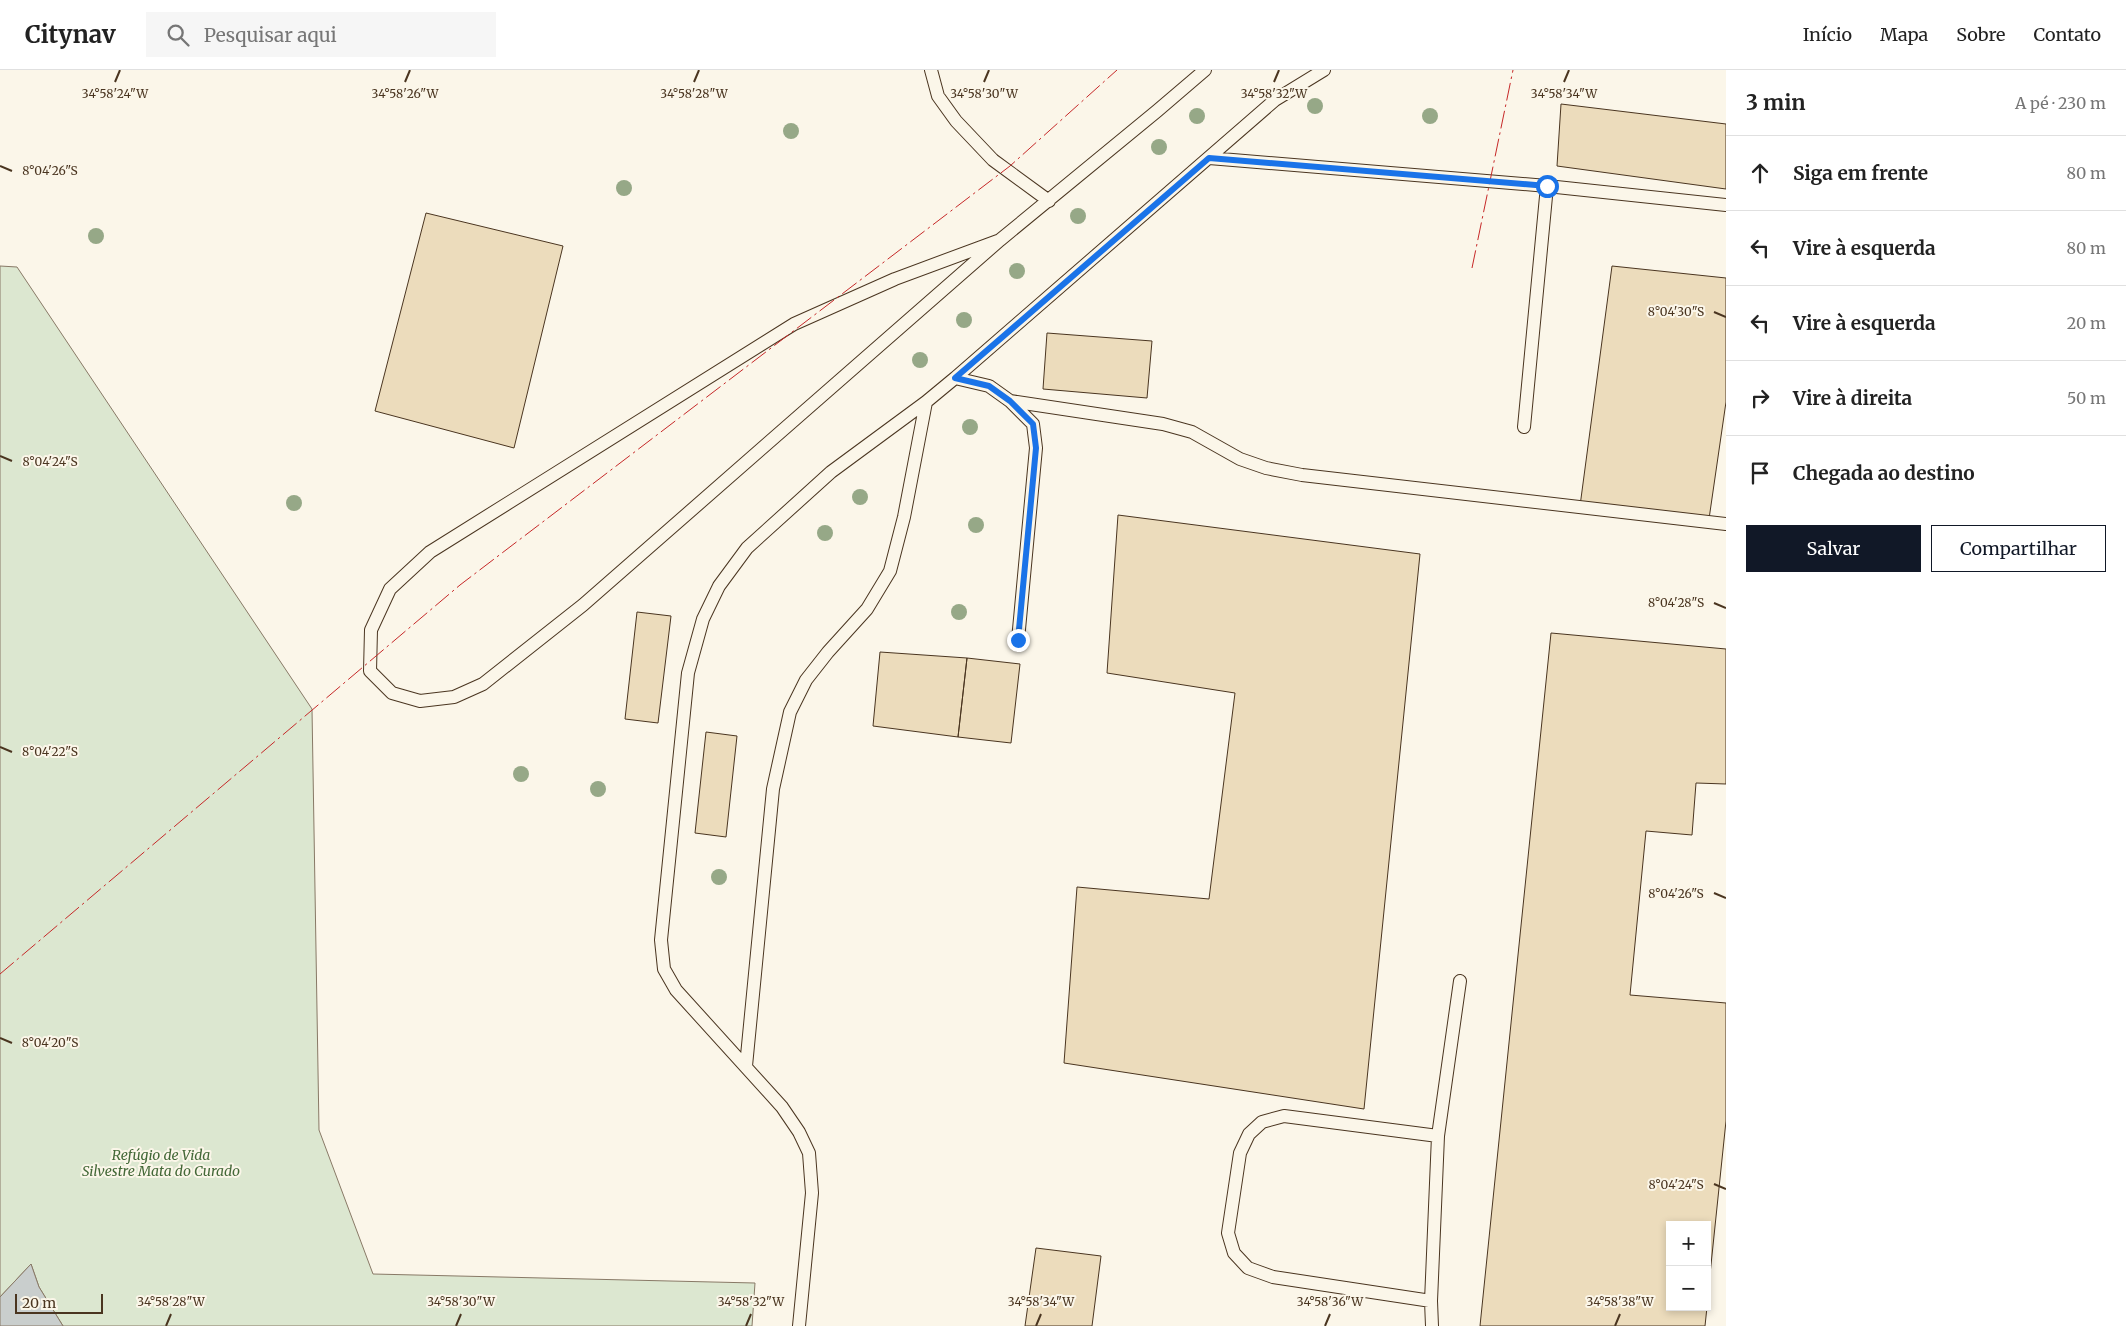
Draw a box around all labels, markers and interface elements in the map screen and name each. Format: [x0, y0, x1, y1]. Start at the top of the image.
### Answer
search box [146, 12, 496, 57]
text: Citynav [25, 19, 116, 50]
icon: search [164, 21, 192, 49]
text: Pesquisar aqui [204, 23, 337, 47]
text: Início [1803, 23, 1852, 46]
text: Mapa [1880, 23, 1928, 46]
text: Sobre [1956, 23, 2006, 46]
text: Contato [2034, 23, 2101, 46]
text: 34°58'24"W [82, 86, 149, 101]
text: 34°58'26"W [372, 86, 439, 101]
text: 34°58'28"W [660, 86, 729, 101]
text: 34°58'30"W [950, 86, 1019, 101]
text: 34°58'32"W [1241, 86, 1308, 101]
text: 34°58'34"W [1531, 86, 1598, 101]
text: 3 min [1746, 89, 1805, 116]
text: A pé · 230 m [2015, 93, 2106, 113]
icon: ahead [1746, 159, 1774, 187]
text: Siga em frente [1793, 161, 1928, 185]
text: 8°04'26"S [22, 163, 78, 178]
text: 80 m [2067, 163, 2106, 183]
route start [1536, 175, 1559, 198]
icon: left [1746, 234, 1774, 262]
text: Vire à esquerda [1793, 236, 1936, 260]
text: 80 m [2067, 238, 2106, 258]
text: 8°04'30"S [1648, 304, 1704, 319]
icon: left [1746, 309, 1774, 337]
text: Vire à esquerda [1793, 311, 1936, 335]
text: 20 m [2067, 313, 2106, 333]
icon: right [1746, 384, 1774, 412]
text: Vire à direita [1793, 386, 1912, 410]
text: 50 m [2067, 388, 2106, 408]
text: 8°04'24"S [22, 454, 78, 469]
icon: arrive [1746, 459, 1774, 487]
text: Chegada ao destino [1793, 461, 1975, 485]
button: Salvar [1746, 525, 1921, 572]
button: Compartilhar [1931, 525, 2106, 572]
text: 8°04'28"S [1648, 595, 1704, 610]
route end [1007, 629, 1030, 652]
text: 8°04'22"S [22, 744, 78, 759]
text: 8°04'26"S [1648, 886, 1704, 901]
text: 8°04'20"S [22, 1035, 78, 1050]
park label: Refúgio de Vida Silvestre Mata do Curado [82, 1146, 240, 1180]
text: 8°04'24"S [1648, 1177, 1704, 1192]
map controls [1666, 1221, 1711, 1311]
button: + [1666, 1221, 1711, 1266]
button: − [1666, 1266, 1711, 1311]
scale bar [15, 1291, 102, 1314]
text: 20 m [22, 1294, 56, 1312]
text: 34°58'28"W [137, 1294, 206, 1309]
text: 34°58'30"W [427, 1294, 496, 1309]
text: 34°58'32"W [718, 1294, 785, 1309]
text: 34°58'34"W [1008, 1294, 1075, 1309]
text: 34°58'36"W [1297, 1294, 1364, 1309]
text: 34°58'38"W [1586, 1294, 1655, 1309]

